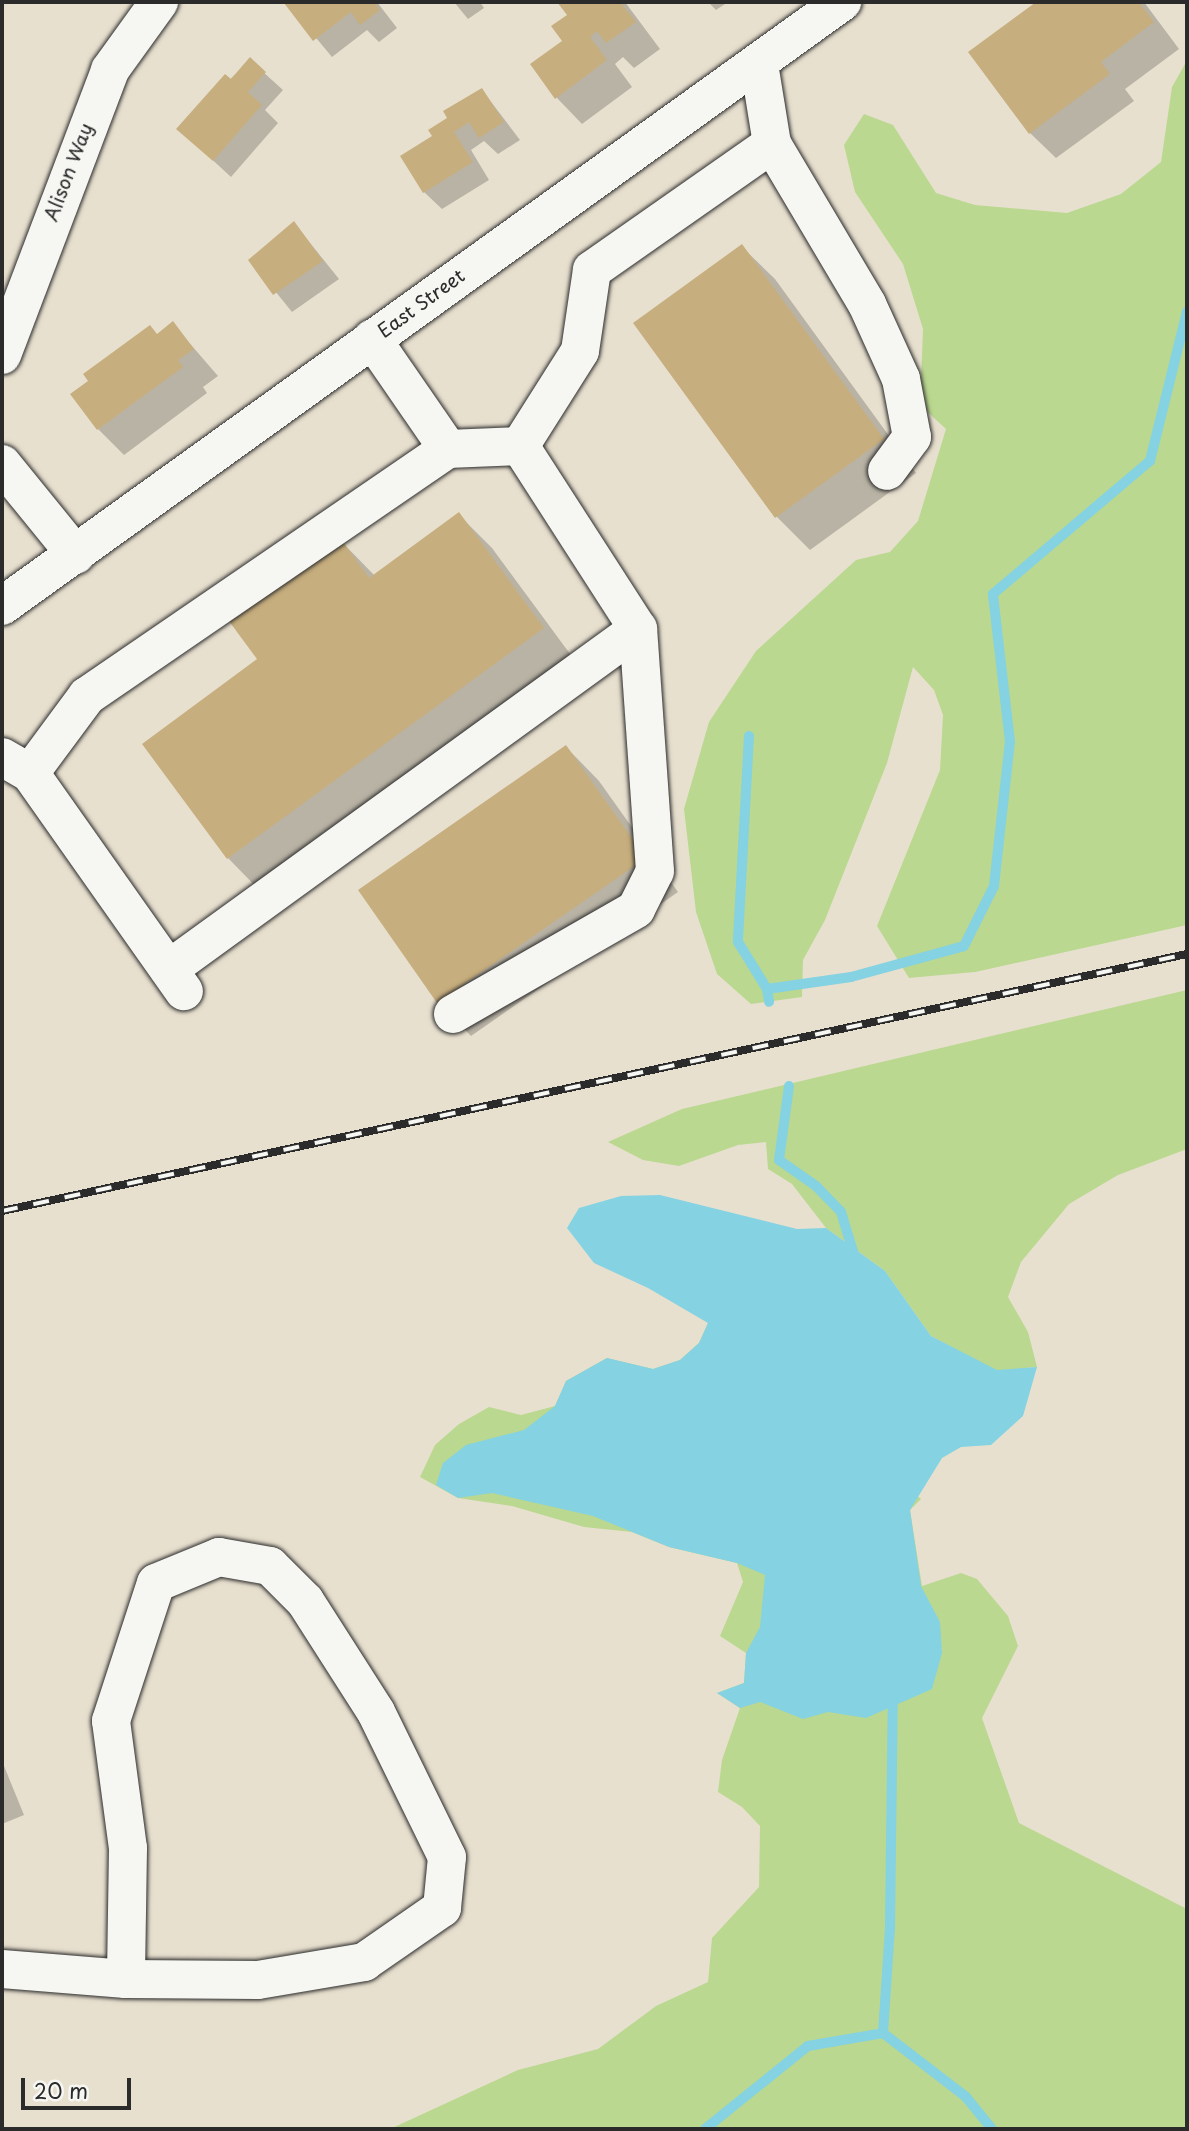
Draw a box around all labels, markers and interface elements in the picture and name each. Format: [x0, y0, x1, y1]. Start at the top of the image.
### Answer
street label: Alison Way [39, 120, 97, 224]
street label: East Street [373, 264, 469, 342]
scale bar [24, 2064, 135, 2108]
text: 20 m [34, 2074, 88, 2106]

